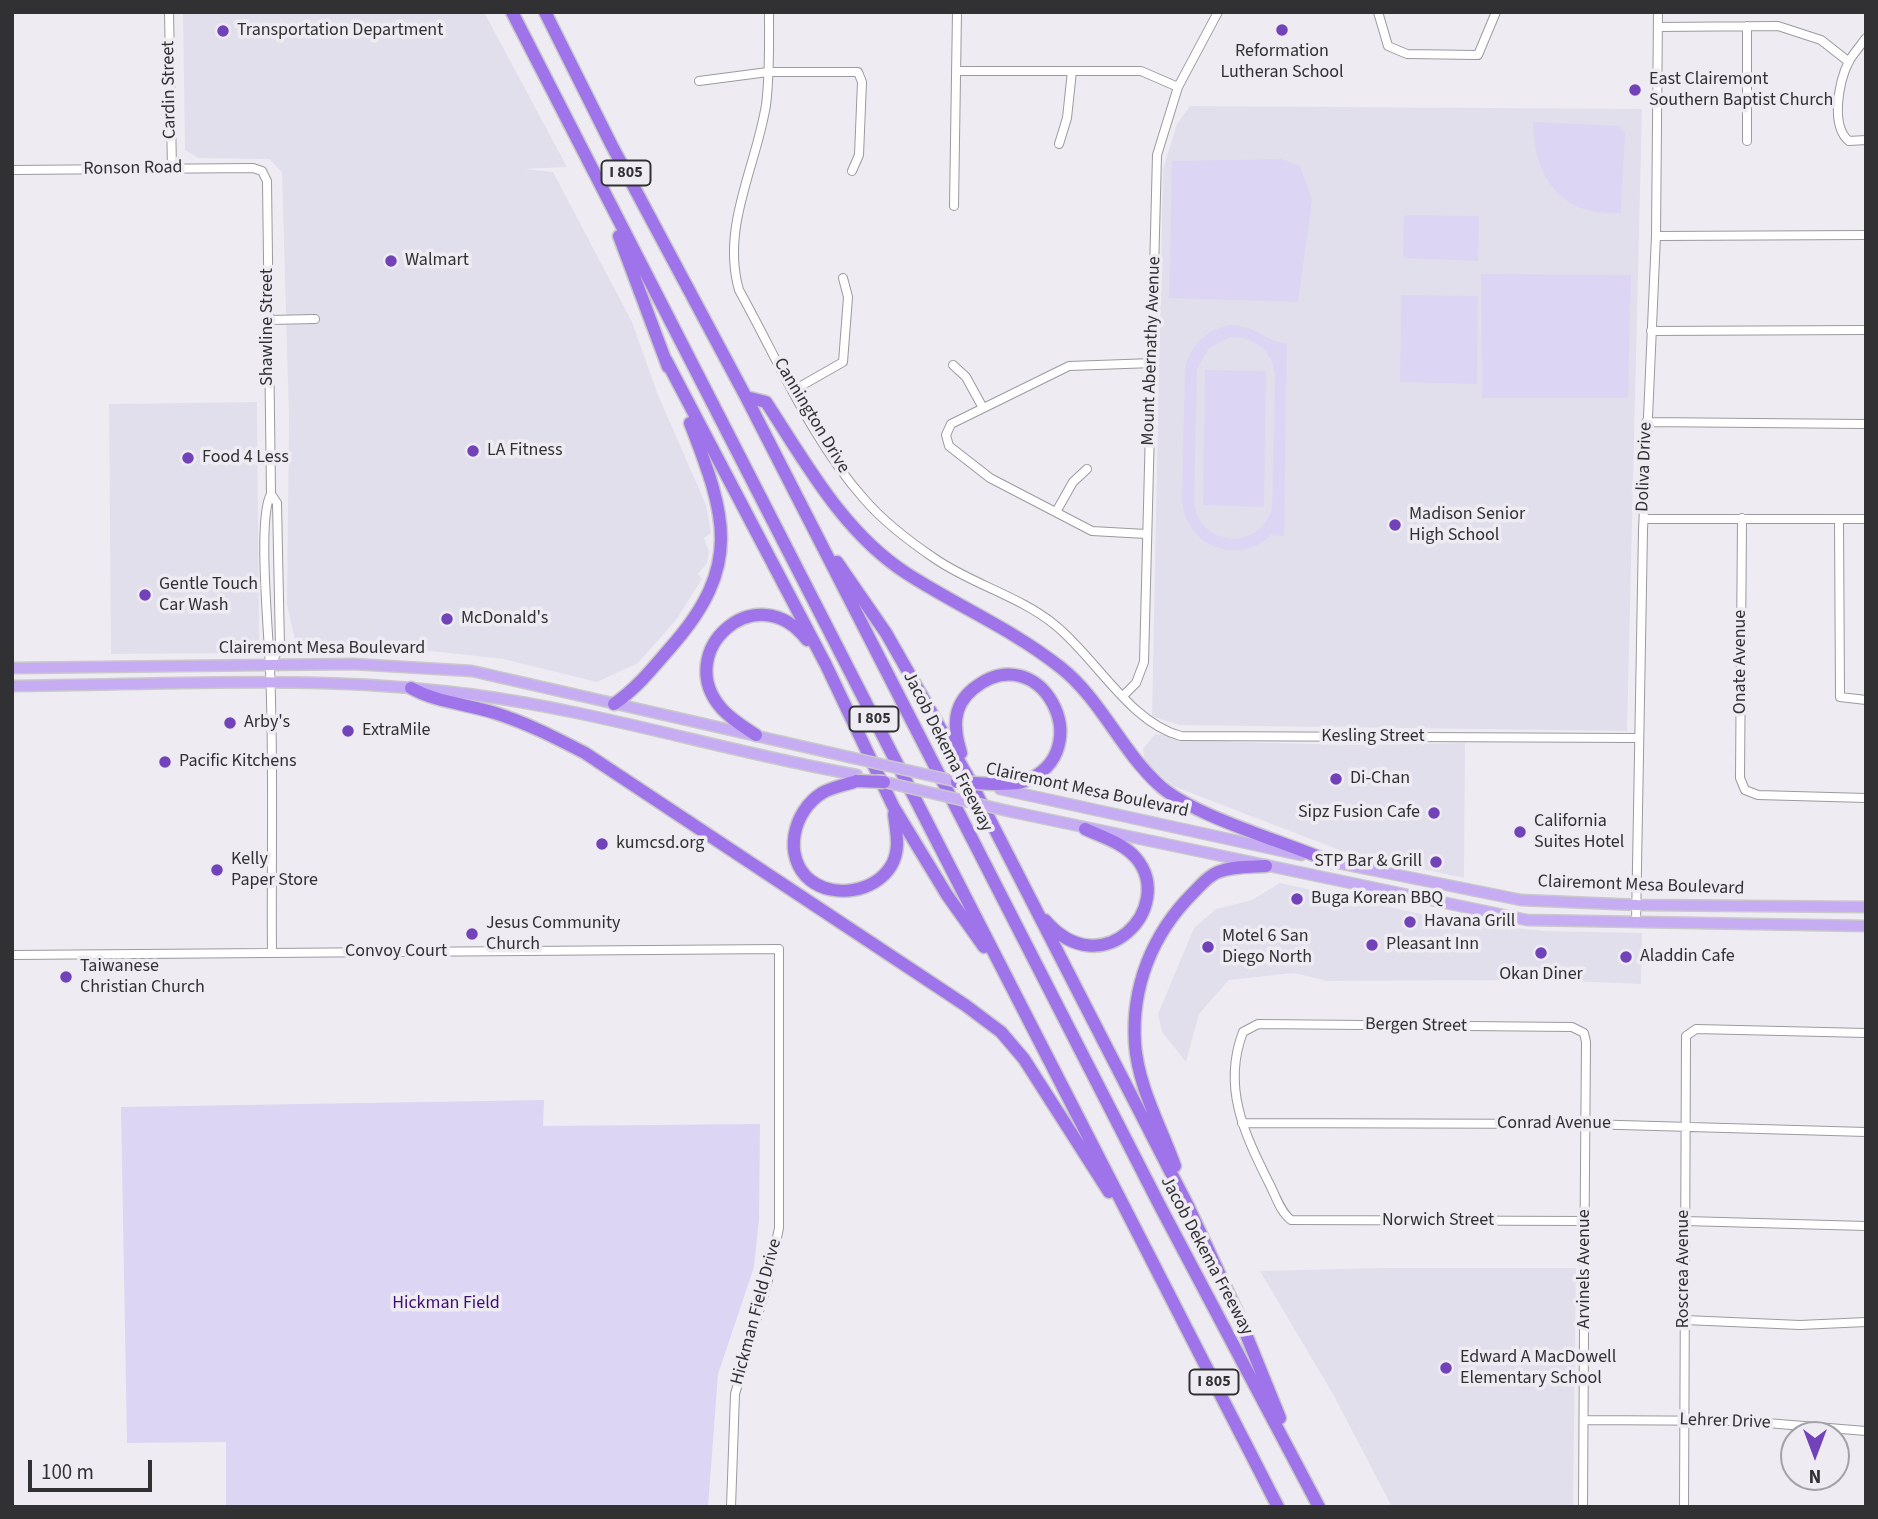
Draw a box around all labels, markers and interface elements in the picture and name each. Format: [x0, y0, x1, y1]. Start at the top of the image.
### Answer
place label: Transportation Department [237, 20, 443, 42]
marker: Reformation Lutheran School [1274, 22, 1290, 38]
marker: Transportation Department [215, 23, 231, 39]
street label: Cardin Street [158, 41, 182, 139]
place label: Reformation Lutheran School [1220, 41, 1344, 84]
place label: East Clairemont Southern Baptist Church [1649, 69, 1833, 112]
marker: East Clairemont Southern Baptist Church [1627, 82, 1643, 98]
street label: Ronson Road [83, 157, 183, 181]
road number: I 805 [602, 160, 650, 186]
place label: Walmart [405, 250, 469, 272]
marker: Walmart [383, 253, 399, 269]
street label: Mount Abernathy Avenue [1138, 256, 1166, 446]
street label: Shawline Street [257, 268, 279, 386]
street label: Cannington Drive [768, 355, 854, 477]
street label: Doliva Drive [1633, 422, 1657, 512]
place label: LA Fitness [487, 440, 562, 462]
marker: LA Fitness [465, 443, 481, 459]
place label: Food 4 Less [202, 447, 289, 469]
marker: Food 4 Less [180, 450, 196, 466]
place label: Madison Senior High School [1409, 504, 1525, 546]
marker: Madison Senior High School [1387, 517, 1403, 533]
place label: Gentle Touch Car Wash [159, 574, 258, 616]
marker: Gentle Touch Car Wash [137, 587, 153, 603]
place label: McDonald's [461, 608, 548, 630]
street label: Onate Avenue [1730, 610, 1752, 714]
marker: McDonald's [439, 611, 455, 627]
street label: Clairemont Mesa Boulevard [219, 638, 425, 660]
street label: Jacob Dekema Freeway [897, 668, 997, 836]
road number: I 805 [850, 706, 898, 732]
place label: Arby's [244, 712, 290, 734]
marker: Arby's [222, 715, 238, 731]
place label: ExtraMile [362, 720, 431, 742]
marker: ExtraMile [340, 723, 356, 739]
street label: Kesling Street [1321, 726, 1425, 748]
place label: Pacific Kitchens [179, 751, 297, 773]
marker: Pacific Kitchens [157, 754, 173, 770]
street label: Clairemont Mesa Boulevard [984, 759, 1190, 823]
place label: Di-Chan [1350, 768, 1410, 790]
marker: Di-Chan [1328, 771, 1344, 787]
place label: Sipz Fusion Cafe [1298, 802, 1420, 824]
marker: Sipz Fusion Cafe [1426, 805, 1442, 821]
place label: California Suites Hotel [1534, 811, 1624, 854]
marker: California Suites Hotel [1512, 824, 1528, 840]
place label: kumcsd.org [616, 833, 704, 855]
marker: kumcsd.org [594, 836, 610, 852]
place label: Kelly Paper Store [231, 849, 318, 892]
place label: STP Bar & Grill [1314, 851, 1422, 873]
marker: STP Bar & Grill [1428, 854, 1444, 870]
marker: Kelly Paper Store [209, 862, 225, 878]
street label: Clairemont Mesa Boulevard [1537, 872, 1745, 900]
place label: Buga Korean BBQ [1311, 888, 1443, 910]
marker: Buga Korean BBQ [1289, 891, 1305, 907]
place label: Havana Grill [1424, 911, 1515, 933]
place label: Jesus Community Church [486, 913, 620, 956]
marker: Havana Grill [1402, 914, 1418, 930]
marker: Jesus Community Church [464, 926, 480, 942]
place label: Motel 6 San Diego North [1222, 926, 1312, 968]
place label: Pleasant Inn [1386, 934, 1479, 956]
marker: Pleasant Inn [1364, 937, 1380, 953]
marker: Motel 6 San Diego North [1200, 939, 1216, 955]
street label: Convoy Court [345, 941, 447, 963]
marker: Okan Diner [1533, 945, 1549, 961]
place label: Aladdin Cafe [1640, 946, 1735, 968]
marker: Aladdin Cafe [1618, 949, 1634, 965]
place label: Taiwanese Christian Church [80, 956, 205, 998]
place label: Okan Diner [1499, 964, 1583, 986]
marker: Taiwanese Christian Church [58, 969, 74, 985]
street label: Bergen Street [1365, 1014, 1467, 1038]
street label: Conrad Avenue [1497, 1113, 1611, 1135]
street label: Jacob Dekema Freeway [1155, 1173, 1257, 1339]
street label: Arvinels Avenue [1574, 1209, 1596, 1329]
street label: Norwich Street [1382, 1210, 1494, 1232]
street label: Roscrea Avenue [1673, 1210, 1695, 1328]
street label: Hickman Field Drive [727, 1237, 787, 1387]
park label: Hickman Field [392, 1293, 500, 1315]
place label: Edward A MacDowell Elementary School [1460, 1347, 1616, 1390]
marker: Edward A MacDowell Elementary School [1438, 1360, 1454, 1376]
road number: I 805 [1190, 1370, 1238, 1394]
street label: Lehrer Drive [1679, 1410, 1771, 1434]
north arrow [1780, 1421, 1850, 1491]
scale bar [32, 1446, 156, 1490]
text: 100 m [41, 1457, 94, 1487]
text: N [1809, 1462, 1821, 1489]

